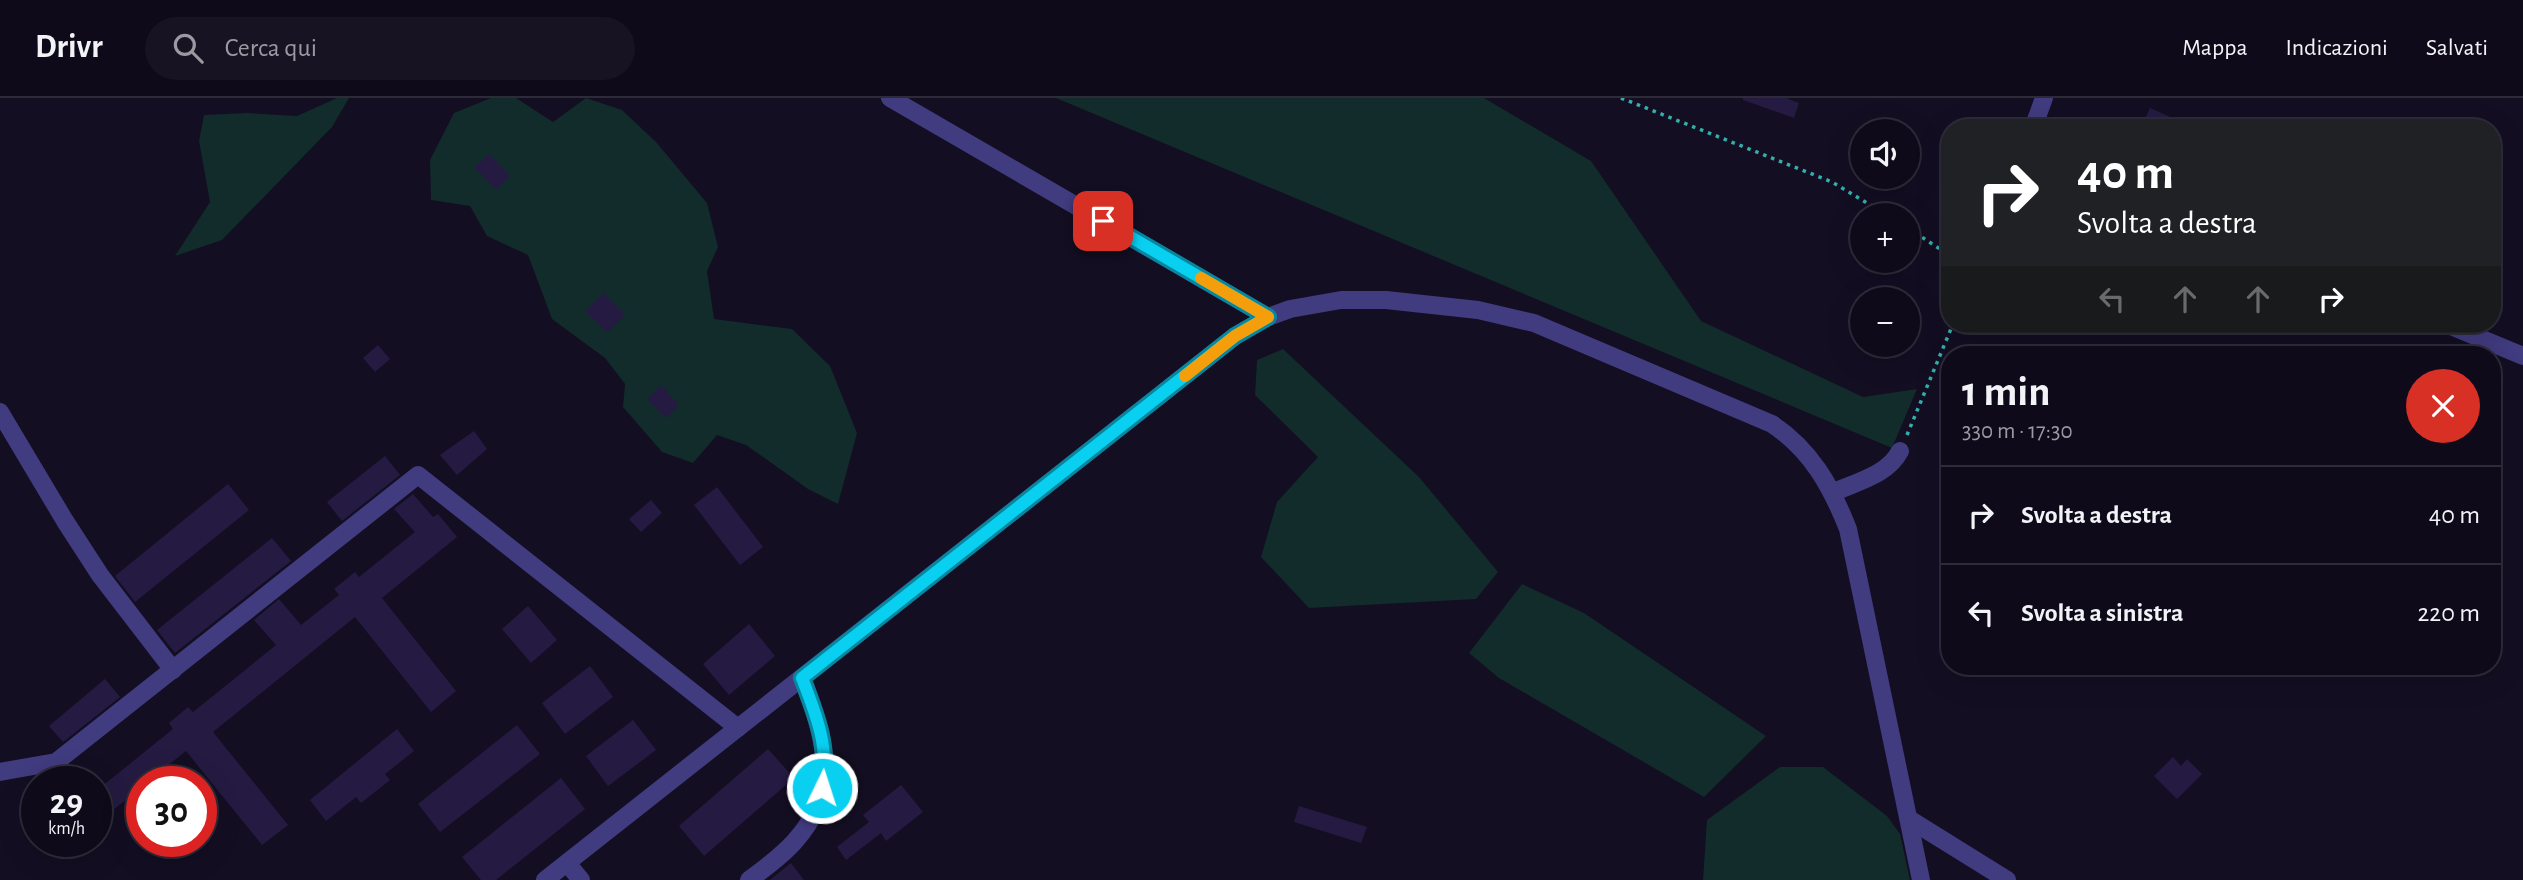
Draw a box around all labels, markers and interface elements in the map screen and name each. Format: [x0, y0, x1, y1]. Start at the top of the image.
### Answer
search box [145, 17, 635, 80]
icon: search [169, 29, 207, 67]
text: Drivr [35, 31, 103, 64]
text: Cerca qui [225, 35, 317, 61]
text: Mappa [2182, 36, 2247, 60]
text: Indicazioni [2285, 36, 2388, 60]
text: Salvati [2426, 36, 2488, 60]
map controls [1850, 119, 1920, 357]
button: sound [1850, 119, 1920, 189]
icon: right [1962, 147, 2053, 238]
text: 40 m [2077, 149, 2174, 198]
pin [1073, 191, 1133, 251]
icon: arrive [1084, 202, 1122, 240]
button: + [1850, 203, 1920, 273]
text: Svolta a destra [2077, 207, 2257, 239]
icon: left [2093, 280, 2131, 318]
icon: ahead [2166, 280, 2204, 318]
icon: ahead [2239, 280, 2277, 318]
icon: right [2312, 280, 2350, 318]
button: − [1850, 287, 1920, 357]
button: close [2406, 369, 2480, 443]
text: 1 min [1962, 371, 2051, 413]
text: 330 m · 17:30 [1962, 420, 2073, 443]
icon: right [1962, 496, 2000, 534]
text: Svolta a destra [2021, 502, 2172, 528]
text: 40 m [2429, 502, 2480, 528]
icon: left [1962, 594, 2000, 632]
text: Svolta a sinistra [2021, 600, 2183, 626]
text: 220 m [2418, 600, 2480, 626]
position arrow [785, 751, 859, 825]
speed limit sign: 30 [126, 766, 217, 857]
text: 29 [50, 785, 83, 820]
text: km/h [48, 820, 85, 838]

